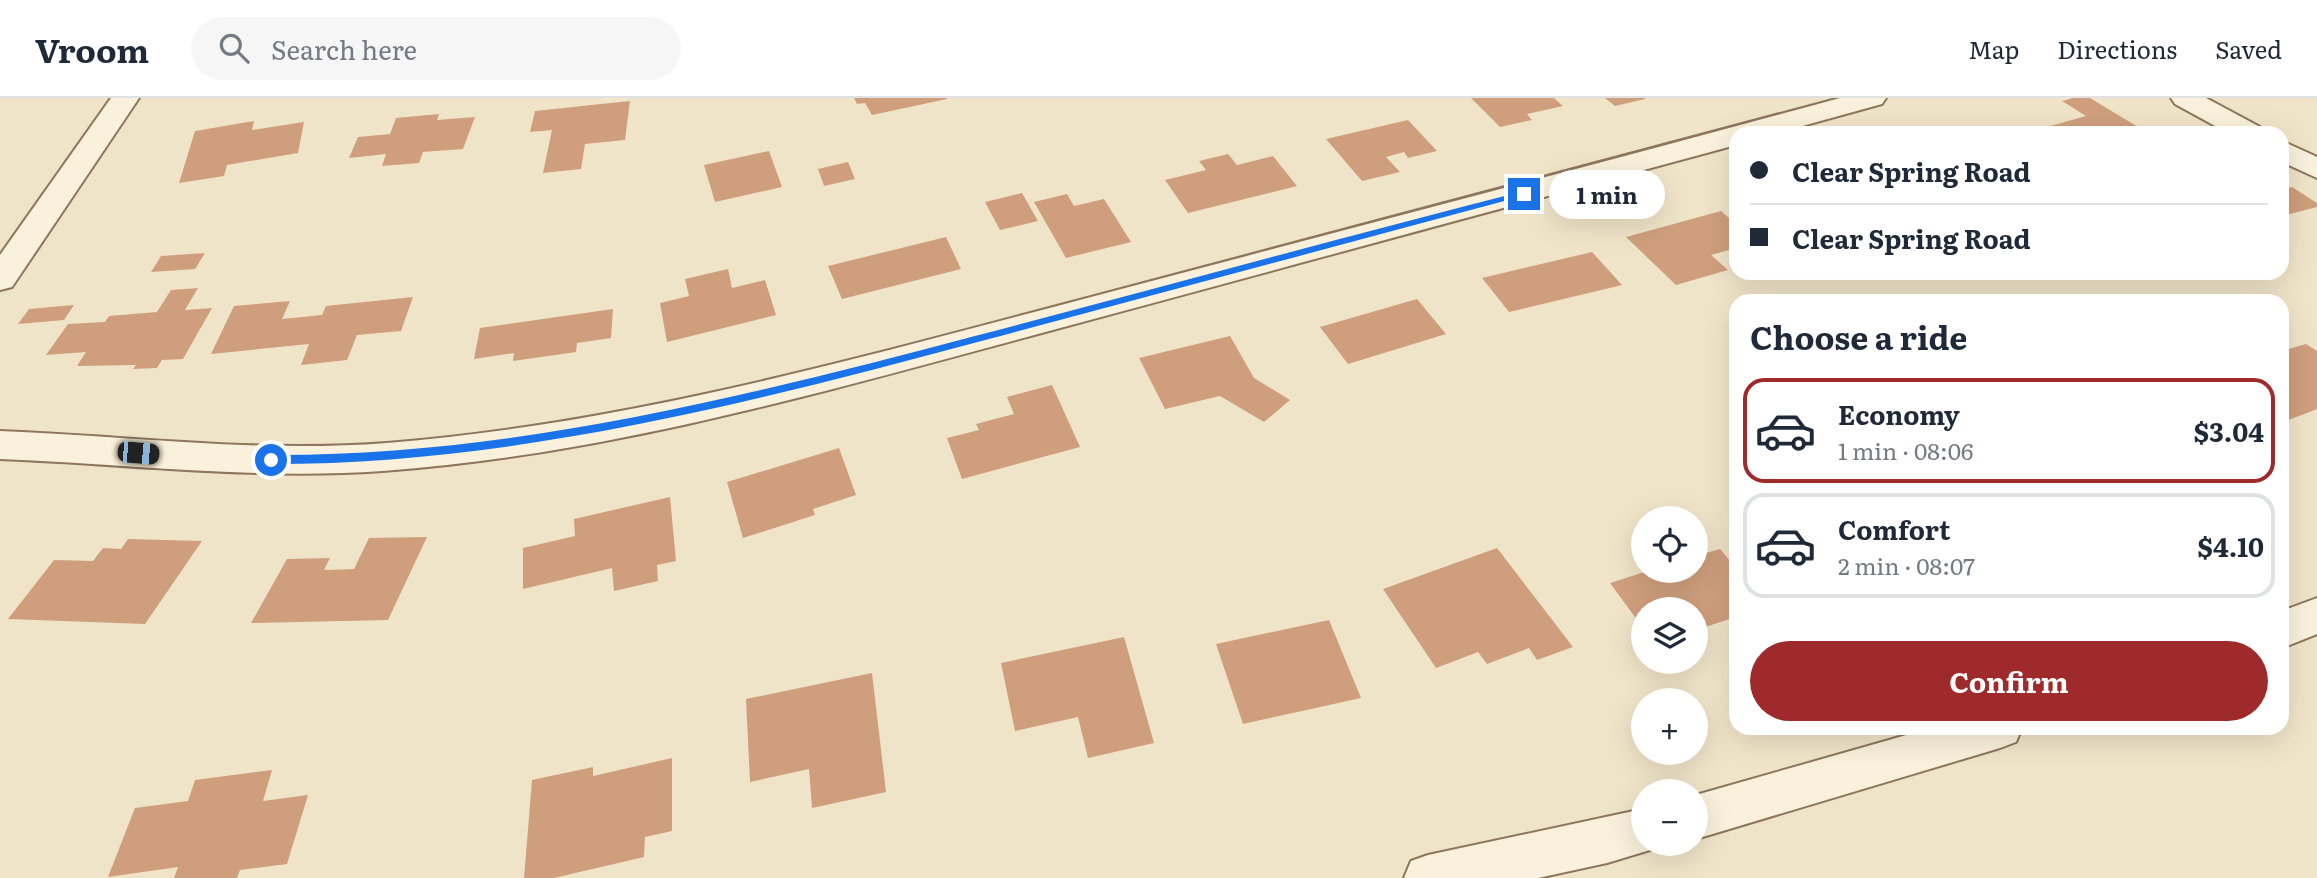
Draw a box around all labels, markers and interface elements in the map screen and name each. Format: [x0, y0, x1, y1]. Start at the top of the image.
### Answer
search box [191, 17, 681, 80]
text: Vroom [35, 24, 149, 73]
icon: search [215, 29, 253, 67]
text: Search here [271, 29, 417, 68]
text: Map [1968, 31, 2019, 66]
text: Directions [2057, 31, 2177, 66]
text: Saved [2215, 31, 2282, 66]
text: Clear Spring Road [1792, 151, 2031, 190]
callout: 1 min [1548, 170, 1664, 218]
text: 1 min [1576, 177, 1638, 211]
route end [1508, 178, 1540, 210]
text: Clear Spring Road [1792, 218, 2031, 257]
text: Choose a ride [1750, 312, 1967, 360]
text: Economy [1838, 394, 1960, 433]
icon: car [1754, 399, 1817, 462]
text: $3.04 [2194, 411, 2264, 450]
text: 1 min · 08:06 [1838, 433, 1973, 467]
car [117, 441, 160, 465]
route start [255, 444, 287, 476]
map controls [1631, 506, 1708, 856]
button: locate [1631, 506, 1708, 583]
text: Comfort [1838, 509, 1950, 548]
icon: car [1754, 514, 1817, 577]
text: $4.10 [2198, 526, 2264, 565]
text: 2 min · 08:07 [1838, 548, 1975, 582]
button: layers [1631, 597, 1708, 674]
button: Confirm [1750, 641, 2268, 721]
button: + [1631, 688, 1708, 765]
button: − [1631, 779, 1708, 856]

